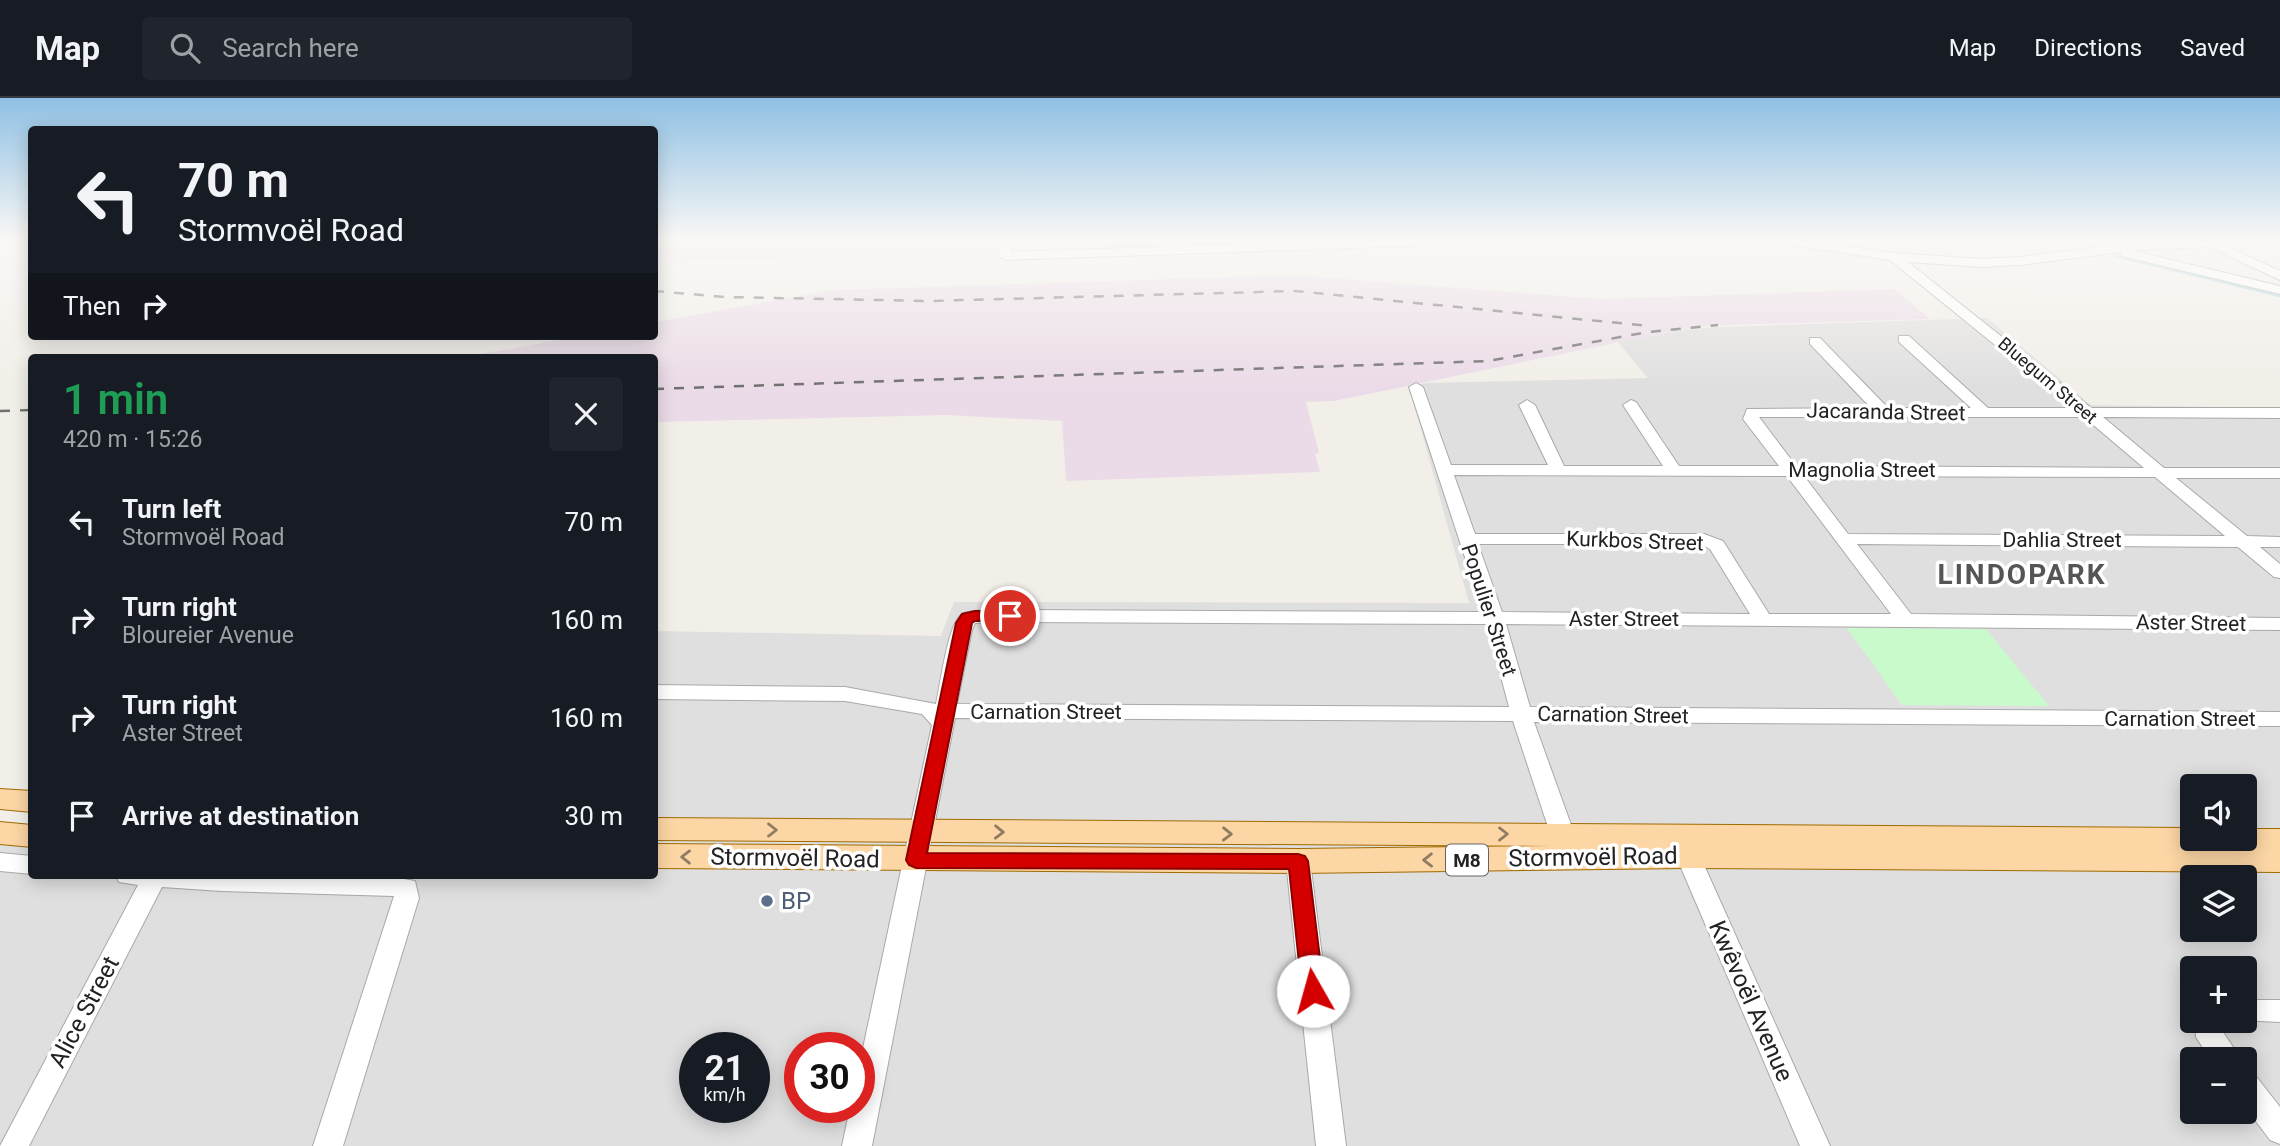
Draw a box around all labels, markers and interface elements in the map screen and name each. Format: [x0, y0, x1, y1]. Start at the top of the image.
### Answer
search box [142, 17, 632, 80]
text: Map [35, 29, 100, 68]
icon: search [166, 29, 204, 67]
text: Search here [222, 33, 359, 63]
text: Map [1949, 34, 1996, 62]
text: Directions [2034, 34, 2142, 62]
text: Saved [2180, 34, 2245, 62]
text: 70 m [178, 152, 289, 209]
icon: left [63, 154, 154, 245]
text: Stormvoël Road [178, 211, 404, 249]
icon: right [135, 287, 173, 325]
text: Then [63, 291, 121, 321]
street label: Bluegum Street [1994, 332, 2102, 428]
text: 1 min [63, 375, 168, 424]
button: close [549, 377, 623, 451]
street label: Jacaranda Street [1806, 399, 1966, 425]
text: 420 m · 15:26 [63, 426, 202, 453]
street label: Magnolia Street [1788, 458, 1936, 482]
text: Turn left [122, 494, 221, 524]
icon: left [63, 503, 101, 541]
text: 70 m [565, 507, 623, 537]
text: Stormvoël Road [122, 524, 284, 551]
street label: Kurkbos Street [1566, 527, 1704, 555]
street label: Dahlia Street [2002, 528, 2122, 552]
street label: Populier Street [1456, 541, 1522, 679]
district label: LINDOPARK [1938, 558, 2106, 591]
pin [980, 586, 1040, 646]
text: Turn right [122, 592, 237, 622]
icon: arrive [991, 597, 1029, 635]
icon: right [63, 601, 101, 639]
text: 160 m [550, 605, 623, 635]
street label: Aster Street [1569, 607, 1679, 631]
street label: Aster Street [2136, 610, 2246, 636]
text: Bloureier Avenue [122, 622, 294, 649]
text: Turn right [122, 690, 237, 720]
icon: right [63, 699, 101, 737]
street label: Carnation Street [970, 700, 1122, 724]
street label: Carnation Street [1537, 702, 1689, 728]
text: 160 m [550, 703, 623, 733]
street label: Carnation Street [2104, 707, 2256, 731]
text: Aster Street [122, 720, 243, 747]
map controls [2180, 774, 2257, 1124]
button: sound [2180, 774, 2257, 851]
icon: arrive [63, 797, 101, 835]
text: Arrive at destination [122, 801, 359, 831]
text: 30 m [565, 801, 623, 831]
one-way arrow [767, 822, 777, 838]
one-way arrow [994, 824, 1005, 840]
one-way arrow [1222, 826, 1232, 842]
one-way arrow [1498, 826, 1509, 842]
street label: Stormvoël Road [1508, 842, 1678, 872]
street label: Stormvoël Road [710, 843, 880, 873]
road number: M8 [1446, 845, 1488, 876]
one-way arrow [680, 849, 691, 864]
one-way arrow [1422, 852, 1433, 868]
button: layers [2180, 865, 2257, 942]
place label: BP [781, 887, 811, 915]
marker: BP [759, 893, 775, 909]
street label: Kwêvoël Avenue [1703, 916, 1799, 1086]
street label: Alice Street [43, 951, 125, 1072]
position arrow [1276, 954, 1350, 1028]
button: + [2180, 956, 2257, 1033]
speed limit sign: 30 [784, 1032, 875, 1123]
button: − [2180, 1047, 2257, 1124]
text: 21 [704, 1048, 745, 1089]
text: km/h [703, 1084, 746, 1105]

